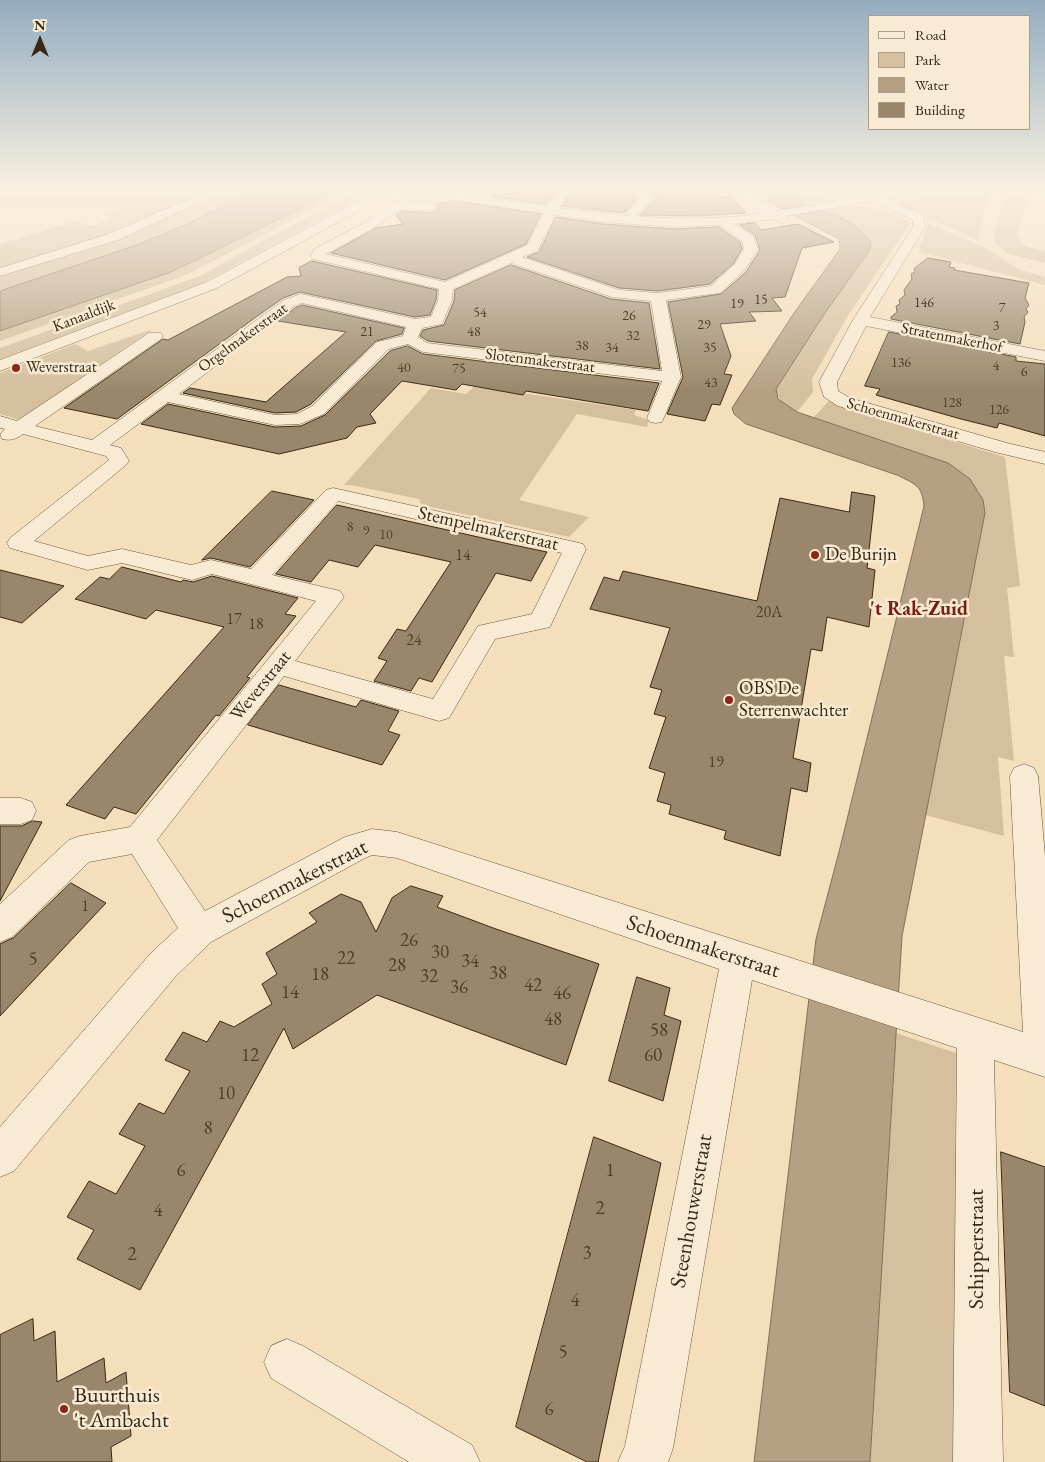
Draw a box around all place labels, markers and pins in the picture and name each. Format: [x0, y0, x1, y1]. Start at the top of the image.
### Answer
place label: Weverstraat [26, 358, 97, 378]
marker: Weverstraat [10, 362, 22, 374]
place label: De Burijn [825, 544, 897, 566]
marker: De Burijn [809, 549, 821, 561]
place label: OBS De Sterrenwachter [739, 678, 848, 722]
marker: OBS De Sterrenwachter [723, 694, 735, 706]
place label: Buurthuis 't Ambacht [74, 1383, 169, 1434]
marker: Buurthuis 't Ambacht [58, 1403, 70, 1415]

